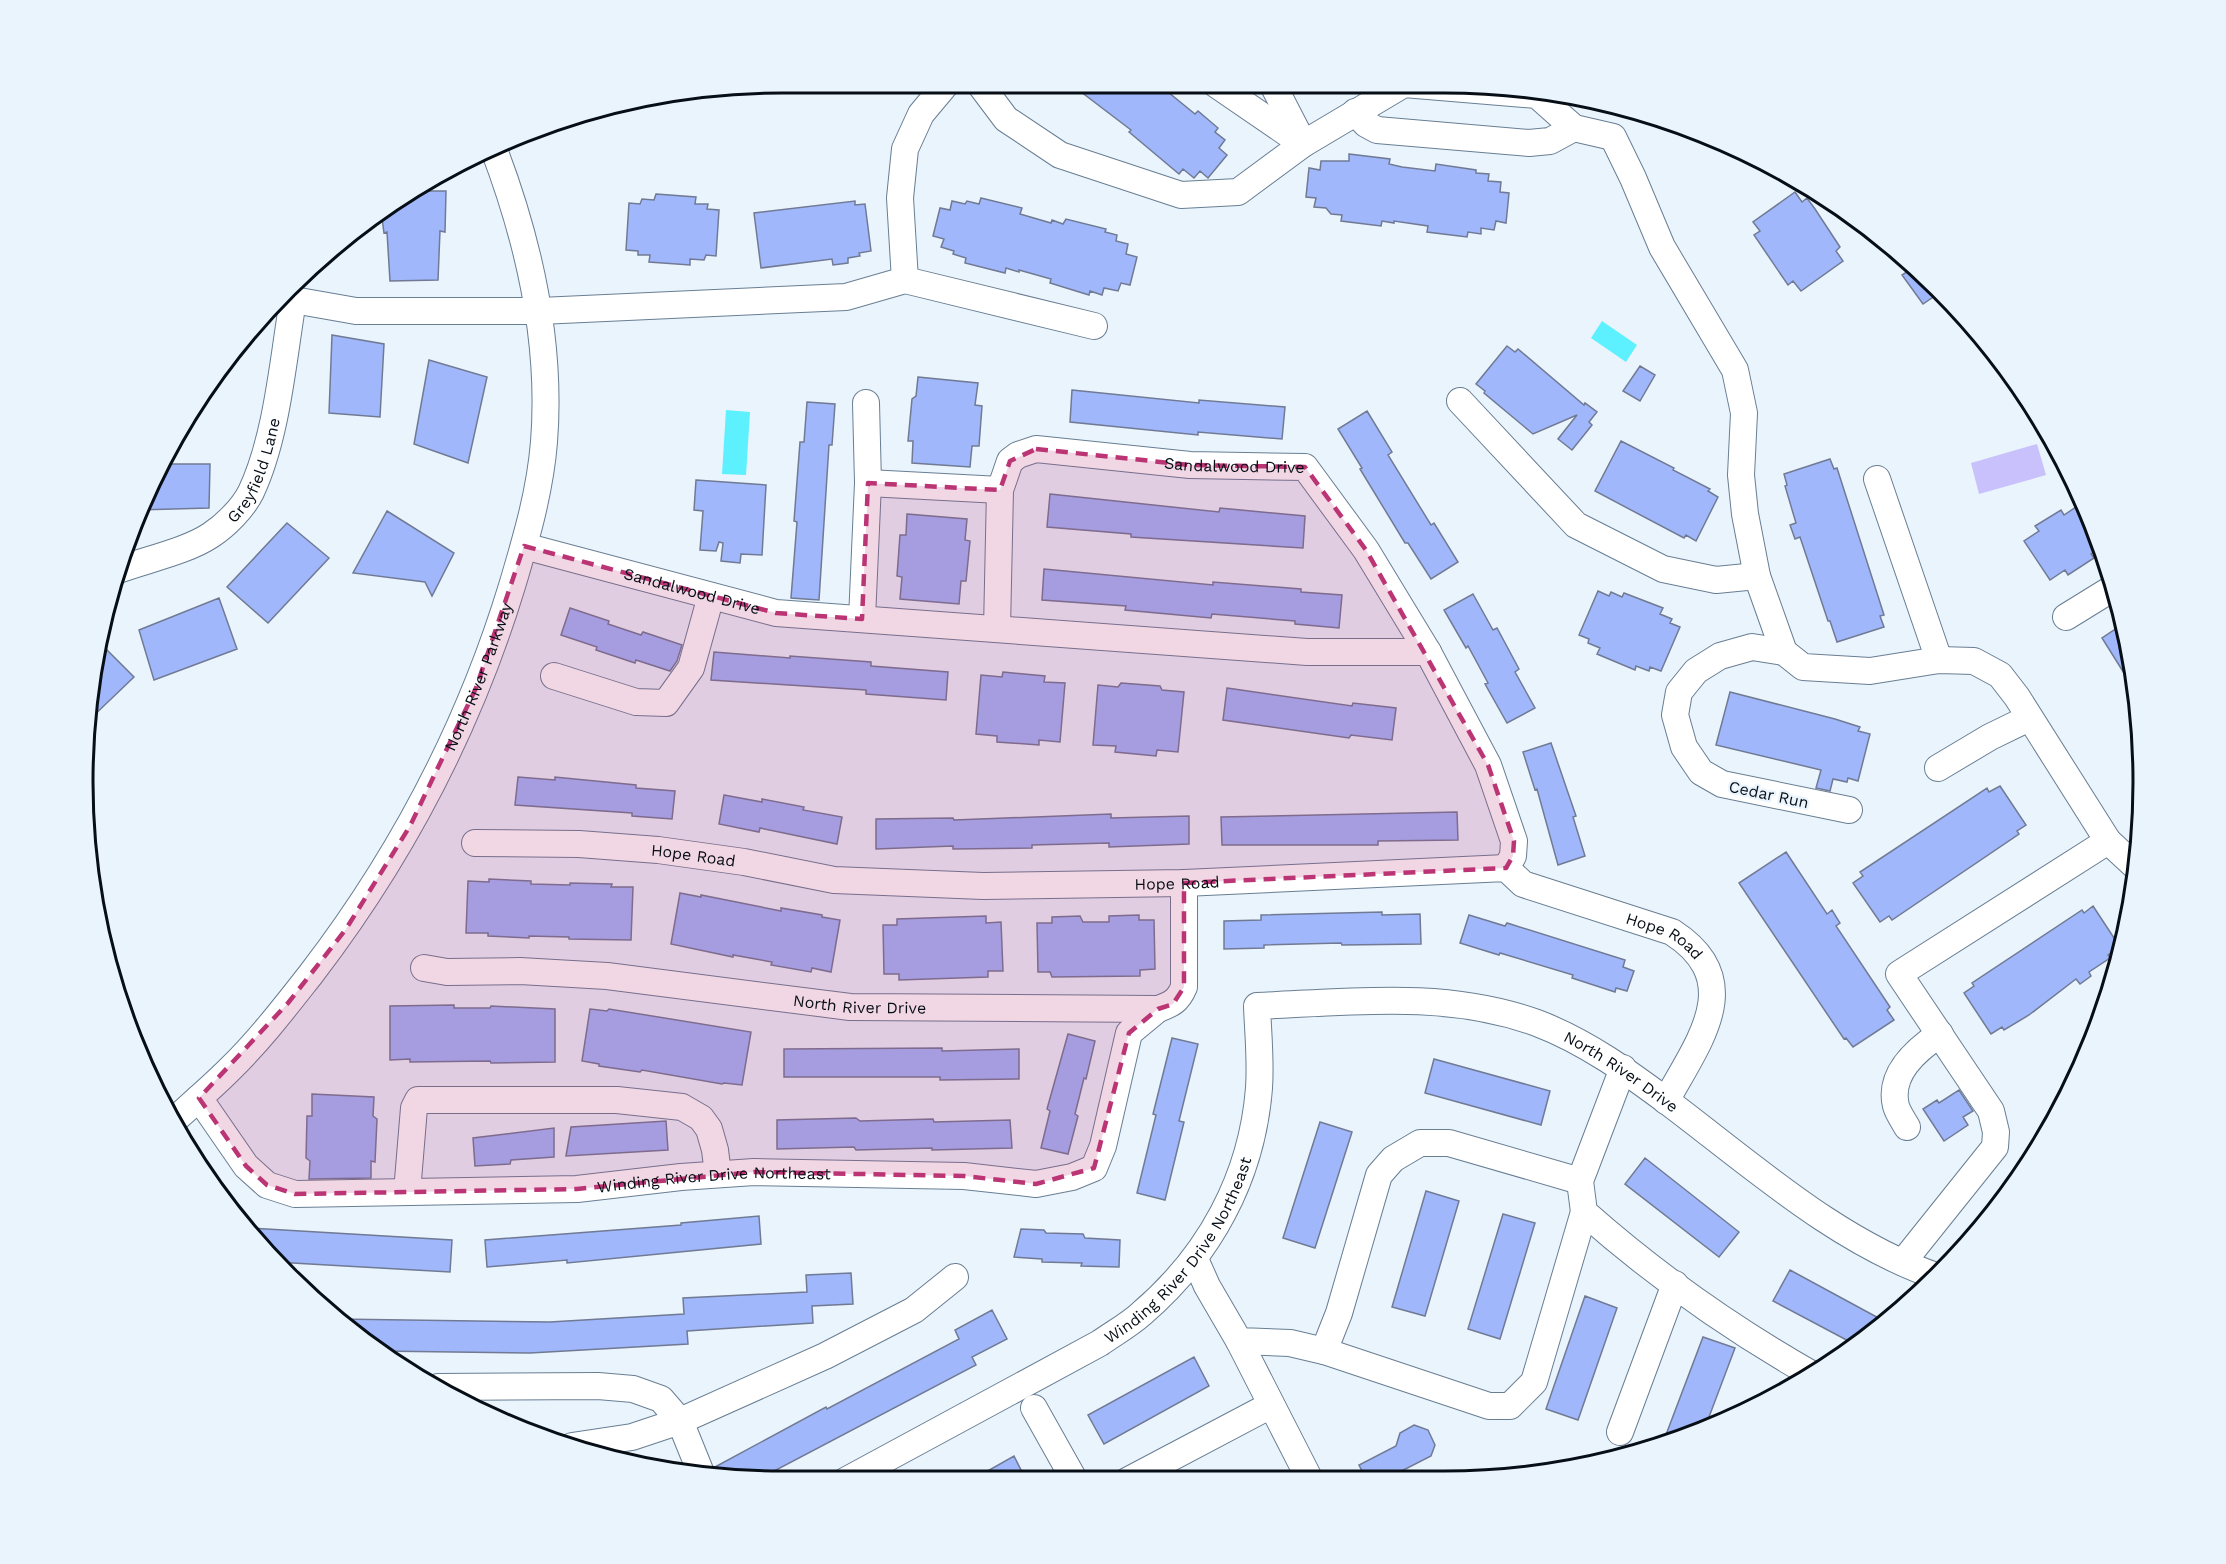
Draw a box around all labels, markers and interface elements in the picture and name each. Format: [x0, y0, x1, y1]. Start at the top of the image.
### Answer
street label: Greyfield Lane [223, 416, 284, 527]
street label: Sandalwood Drive [1163, 453, 1305, 477]
street label: Sandalwood Drive [622, 564, 762, 618]
street label: North River Parkway [440, 600, 516, 754]
street label: Cedar Run [1727, 777, 1811, 812]
street label: Hope Road [650, 841, 737, 871]
street label: Hope Road [1134, 872, 1220, 894]
street label: Hope Road [1623, 909, 1707, 963]
street label: North River Drive [792, 991, 926, 1017]
street label: North River Drive [1561, 1027, 1682, 1116]
street label: Winding River Drive Northeast [1101, 1154, 1256, 1347]
street label: Winding River Drive Northeast [596, 1163, 831, 1197]

